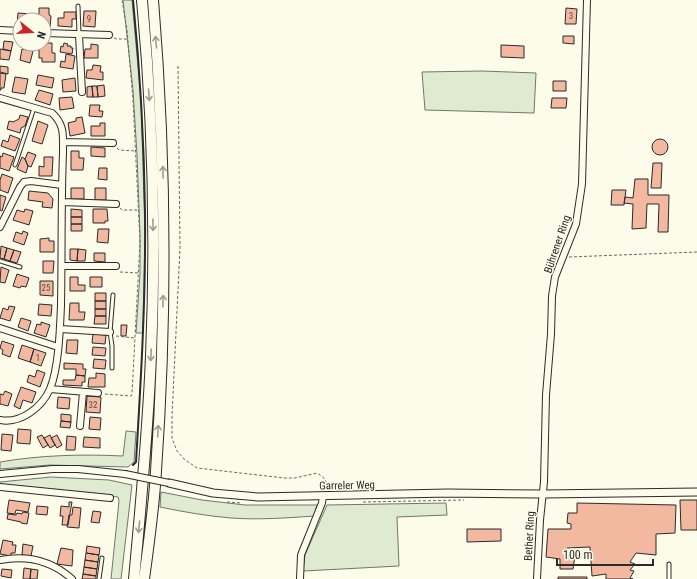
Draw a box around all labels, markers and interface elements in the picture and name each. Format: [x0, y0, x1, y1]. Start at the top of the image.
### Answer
house number: 3 [569, 11, 573, 21]
north arrow [12, 12, 52, 52]
house number: 9 [87, 14, 91, 24]
text: N [34, 30, 48, 40]
one-way arrow [153, 36, 160, 49]
one-way arrow [146, 88, 153, 101]
one-way arrow [159, 166, 166, 179]
street label: Bührener Ring [541, 213, 573, 275]
one-way arrow [149, 218, 157, 231]
house number: 25 [42, 283, 51, 293]
one-way arrow [159, 295, 167, 308]
one-way arrow [147, 348, 155, 361]
house number: 1 [36, 353, 40, 363]
house number: 32 [89, 400, 98, 410]
one-way arrow [154, 425, 162, 438]
street label: Garreler Weg [319, 479, 375, 492]
street label: Bether Ring [522, 511, 537, 561]
one-way arrow [135, 520, 143, 533]
scale bar [557, 541, 653, 567]
text: 100 m [563, 548, 593, 562]

